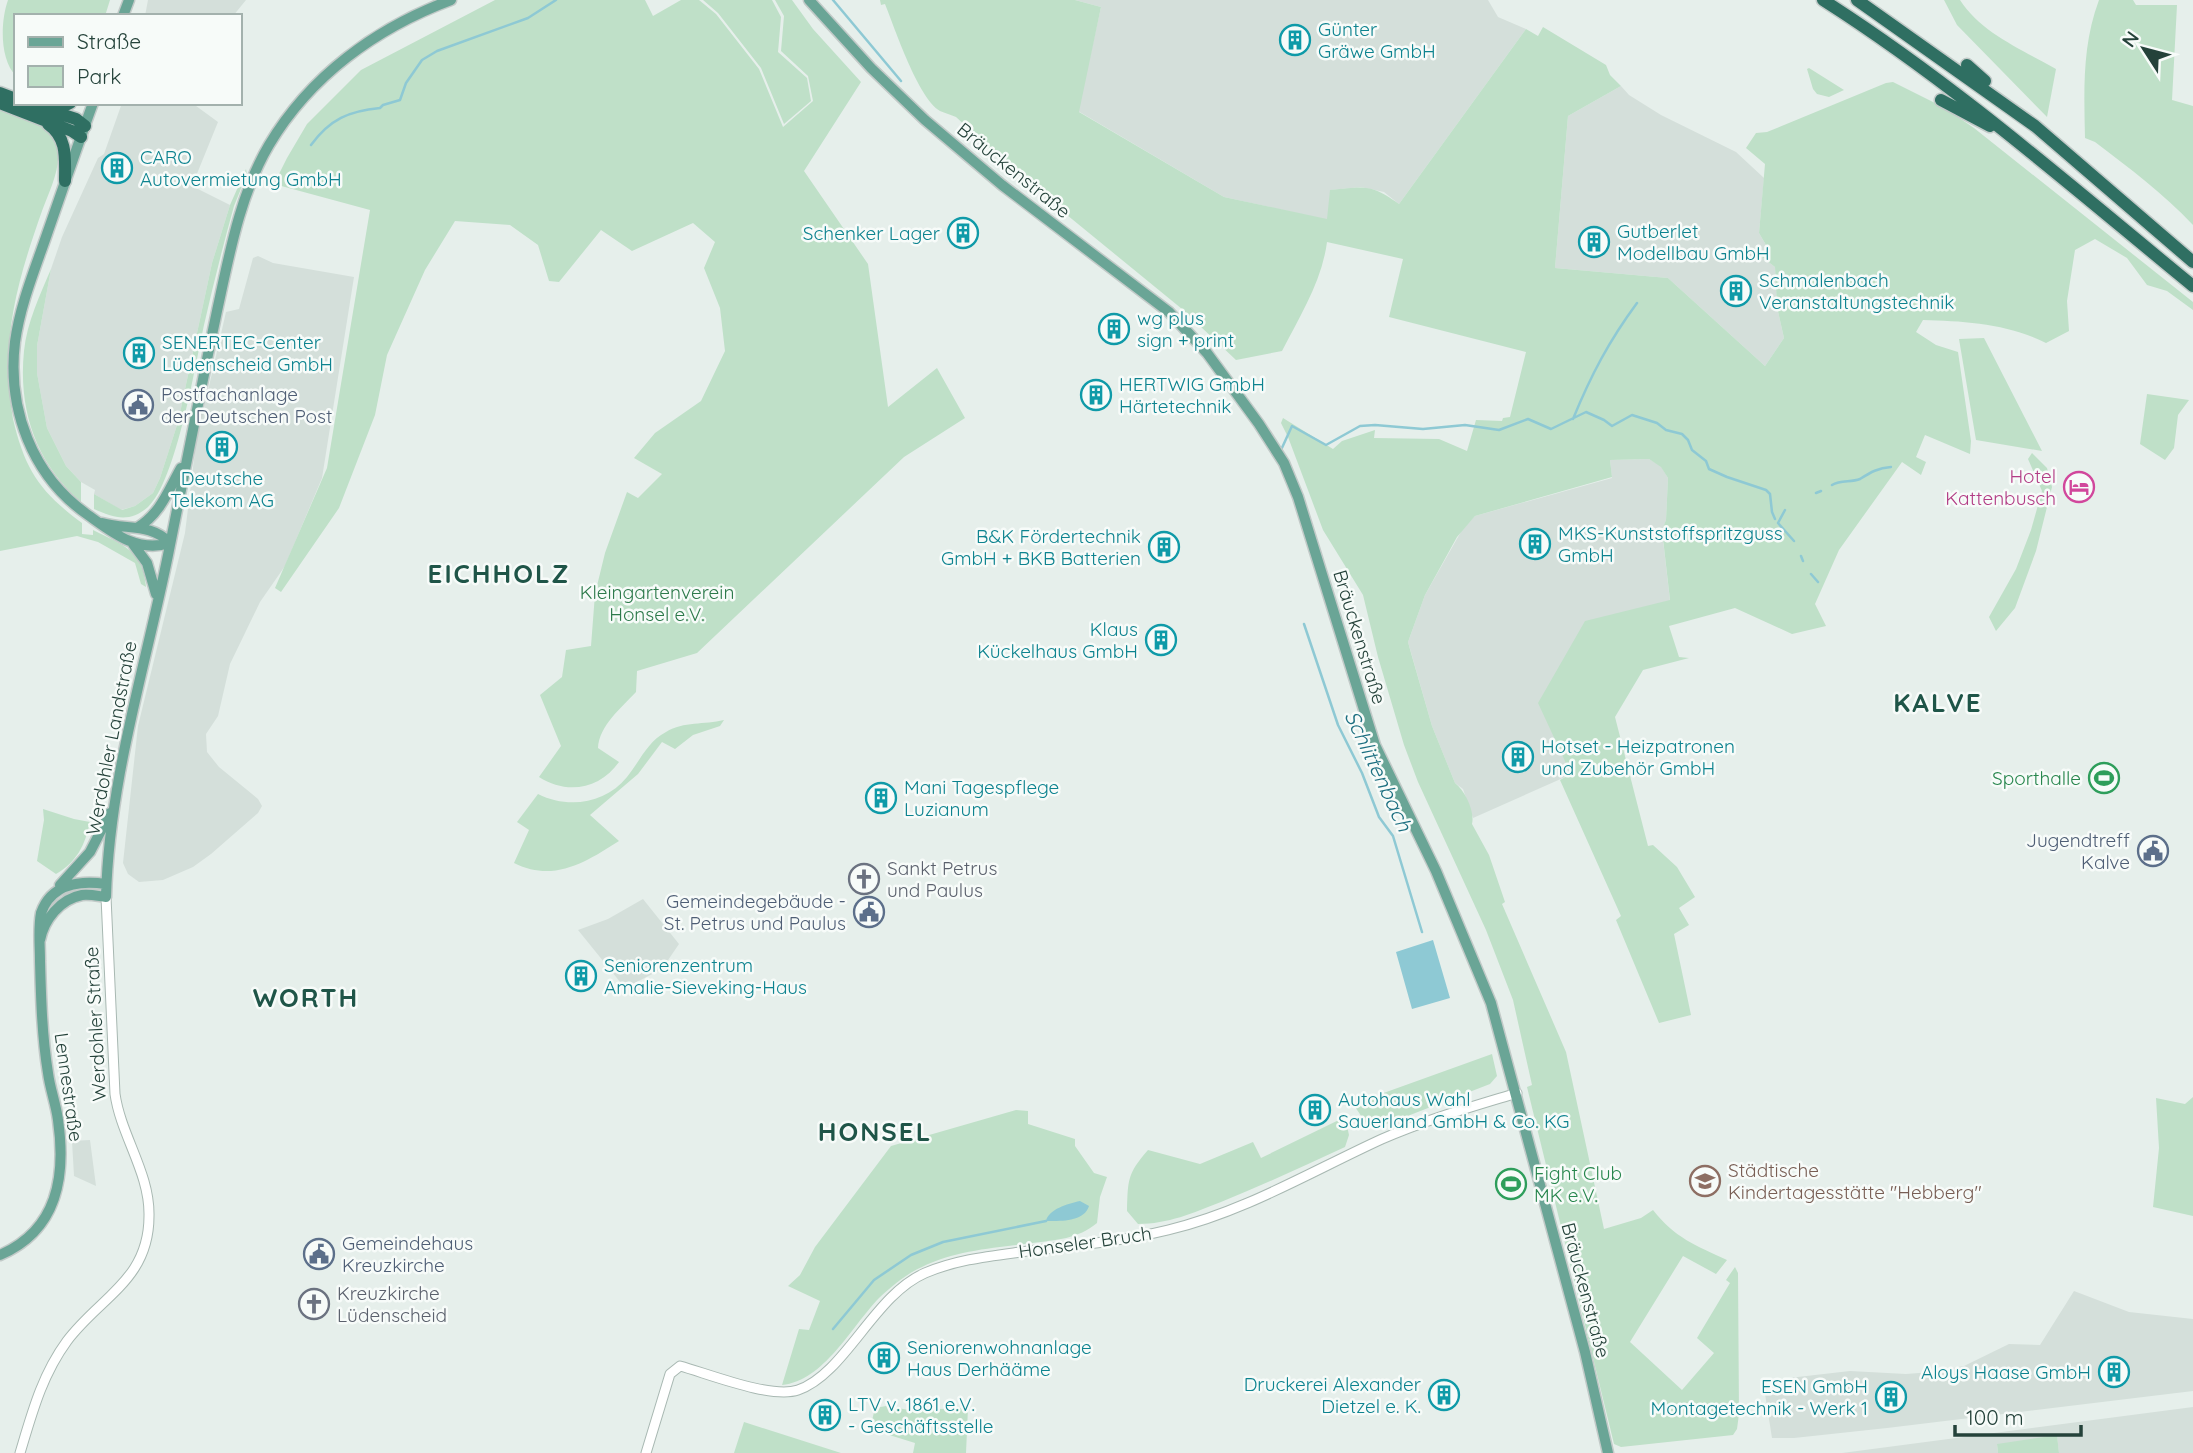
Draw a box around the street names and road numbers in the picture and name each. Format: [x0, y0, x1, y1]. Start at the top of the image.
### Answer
street label: Bräuckenstraße [952, 117, 1076, 223]
street label: Bräuckenstraße [1328, 567, 1392, 707]
street label: Werdohler Landstraße [80, 639, 142, 837]
street label: Werdohler Straße [79, 946, 111, 1102]
street label: Lennestraße [49, 1031, 89, 1143]
street label: Bräuckenstraße [1556, 1220, 1616, 1360]
street label: Honseler Bruch [1017, 1221, 1153, 1263]

